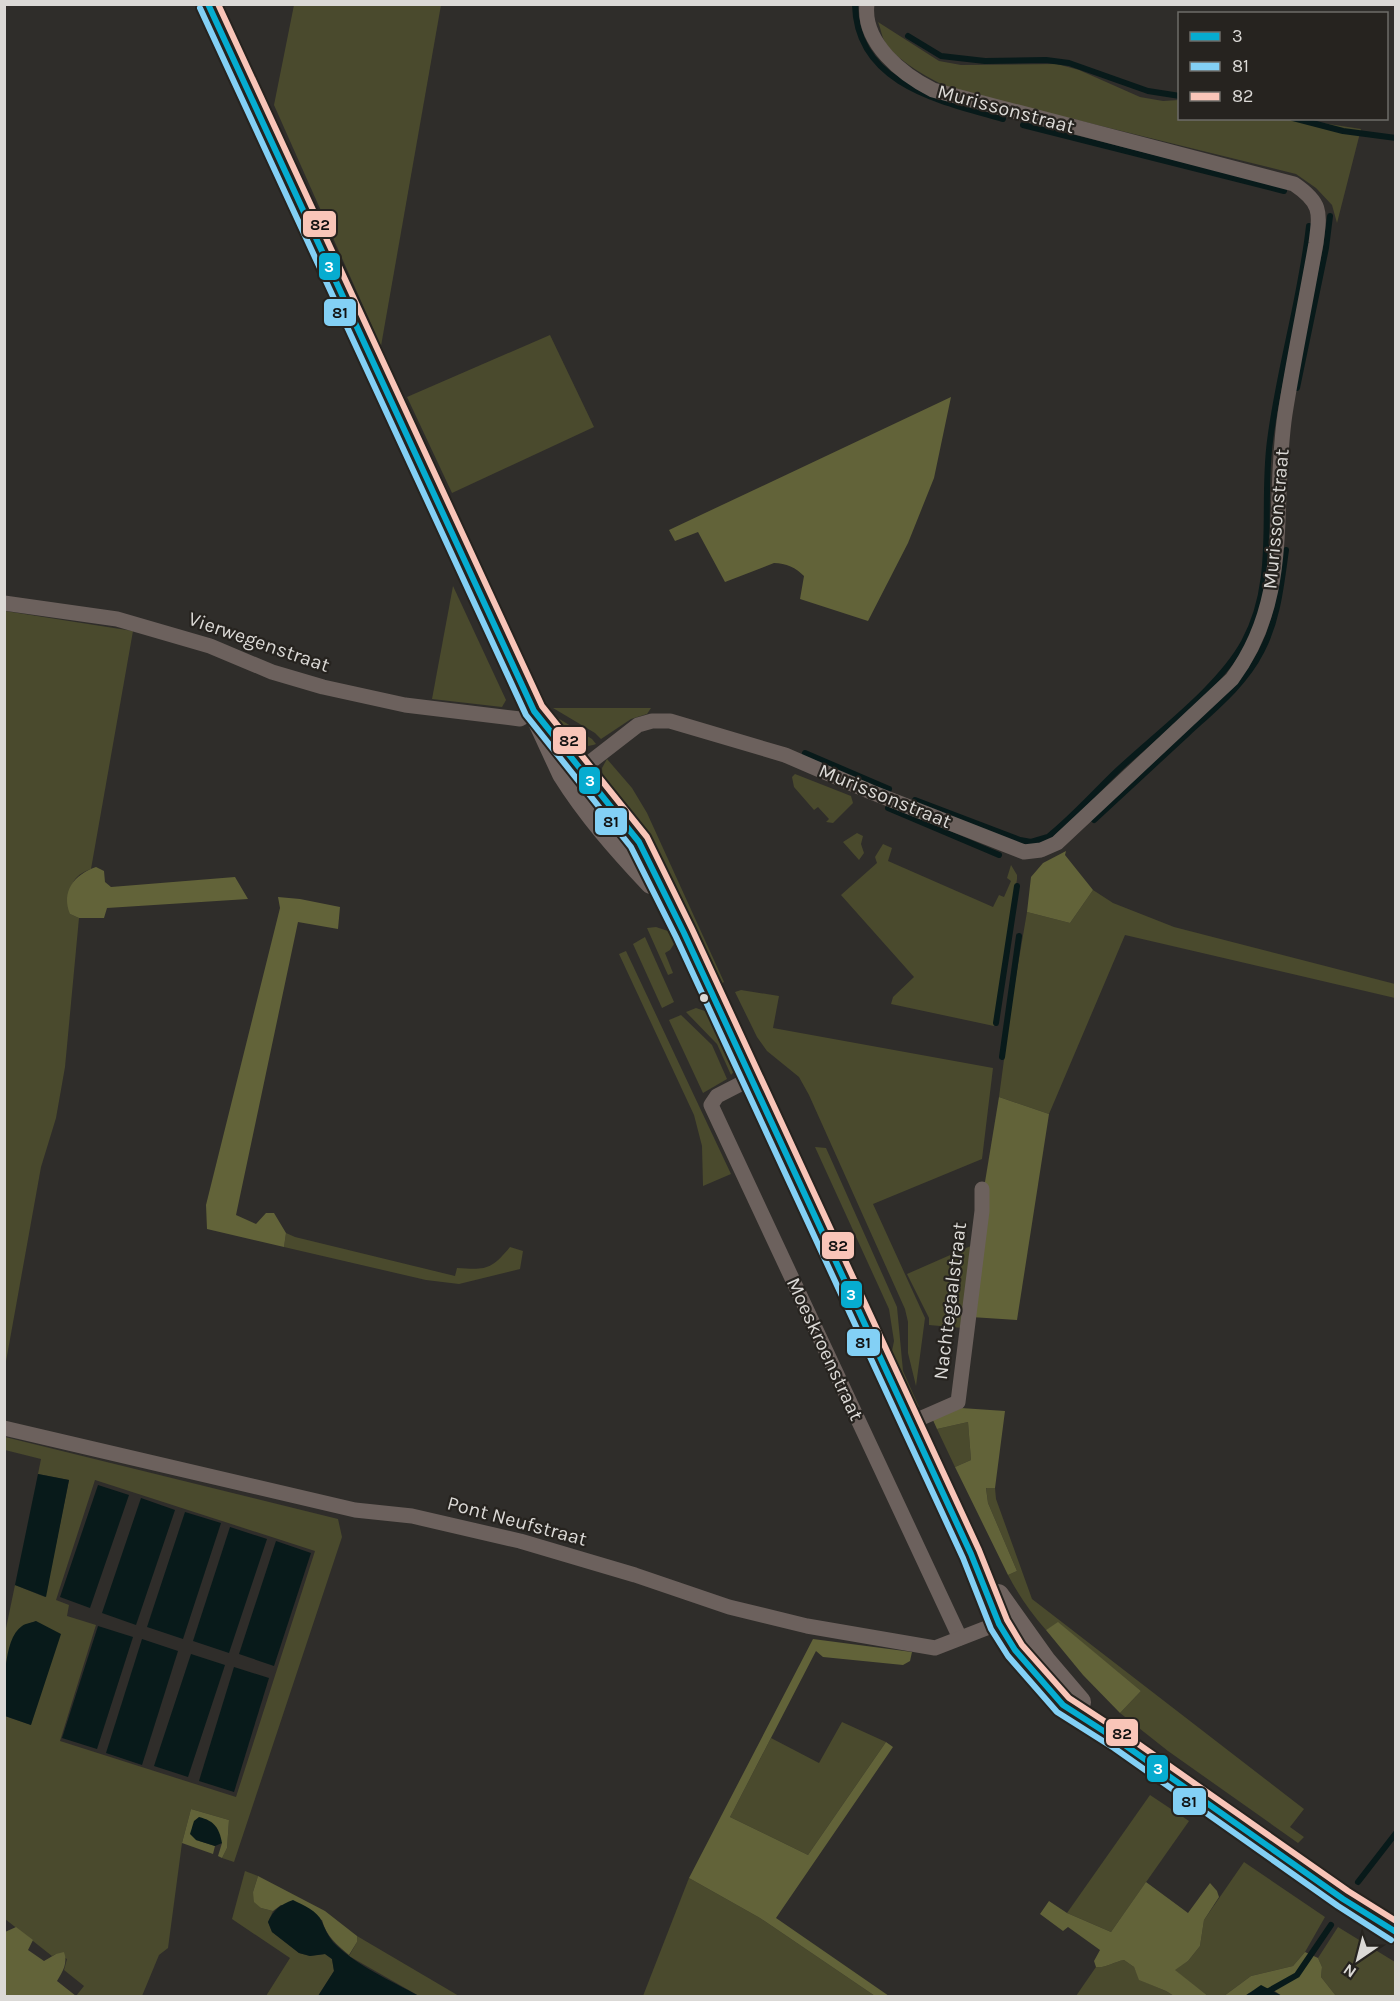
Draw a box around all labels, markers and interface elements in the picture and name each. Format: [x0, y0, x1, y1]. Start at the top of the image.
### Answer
legend [1178, 12, 1388, 120]
text: 3 [1232, 25, 1243, 47]
text: 81 [1232, 55, 1249, 77]
street label: Murissonstraat [935, 80, 1078, 138]
text: 82 [1232, 85, 1254, 107]
line badge: 82 [302, 210, 337, 238]
text: 82 [310, 215, 330, 234]
line badge: 3 [318, 252, 341, 281]
text: 3 [324, 257, 334, 276]
line badge: 81 [323, 298, 357, 327]
text: 81 [332, 303, 348, 322]
street label: Murissonstraat [1258, 447, 1294, 590]
street label: Vierwegenstraat [185, 607, 333, 677]
line badge: 82 [552, 726, 587, 755]
text: 82 [559, 731, 579, 750]
street label: Murissonstraat [815, 759, 955, 833]
line badge: 3 [578, 766, 601, 795]
text: 3 [585, 771, 595, 790]
line badge: 81 [594, 807, 628, 836]
text: 81 [603, 812, 619, 831]
unlabelled marker [698, 992, 710, 1004]
street label: Nachtegaalstraat [929, 1220, 971, 1381]
line badge: 82 [821, 1231, 855, 1260]
text: 82 [828, 1236, 848, 1255]
street label: Moeskroenstraat [782, 1274, 868, 1425]
line badge: 3 [840, 1280, 863, 1309]
text: 3 [846, 1285, 856, 1304]
line badge: 81 [846, 1328, 881, 1357]
text: 81 [855, 1333, 871, 1352]
street label: Pont Neufstraat [445, 1491, 590, 1551]
line badge: 82 [1105, 1718, 1139, 1747]
text: 82 [1112, 1724, 1132, 1743]
line badge: 3 [1146, 1754, 1169, 1783]
text: 3 [1153, 1759, 1163, 1778]
line badge: 81 [1172, 1787, 1207, 1816]
text: 81 [1181, 1792, 1197, 1811]
north arrow [1328, 1929, 1388, 1989]
text: N [1340, 1960, 1360, 1982]

